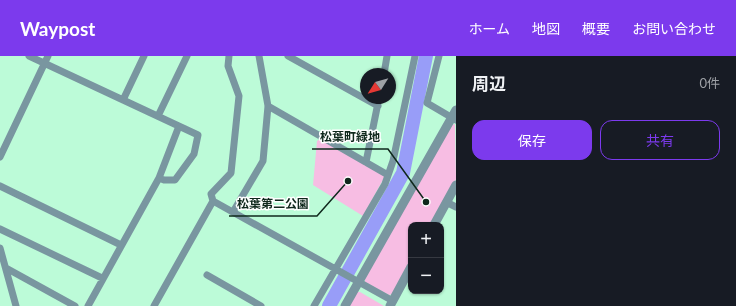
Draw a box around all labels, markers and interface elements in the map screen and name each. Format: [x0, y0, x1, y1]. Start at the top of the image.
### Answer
text: Waypost [20, 17, 95, 40]
text: ホーム [468, 20, 510, 37]
text: 地図 [532, 20, 560, 37]
text: 概要 [582, 20, 610, 37]
text: お問い合わせ [632, 20, 716, 37]
north arrow [360, 68, 396, 104]
text: 周辺 [472, 73, 506, 94]
text: 0件 [699, 75, 720, 91]
button: 保存 [472, 120, 592, 160]
button: 共有 [600, 120, 720, 160]
callout: 松葉町緑地 [312, 125, 388, 149]
text: 松葉町緑地 [320, 129, 380, 144]
callout: 松葉第二公園 [229, 192, 317, 216]
text: 松葉第二公園 [237, 196, 309, 211]
map controls [408, 222, 444, 294]
button: + [408, 222, 444, 258]
button: − [408, 258, 444, 294]

